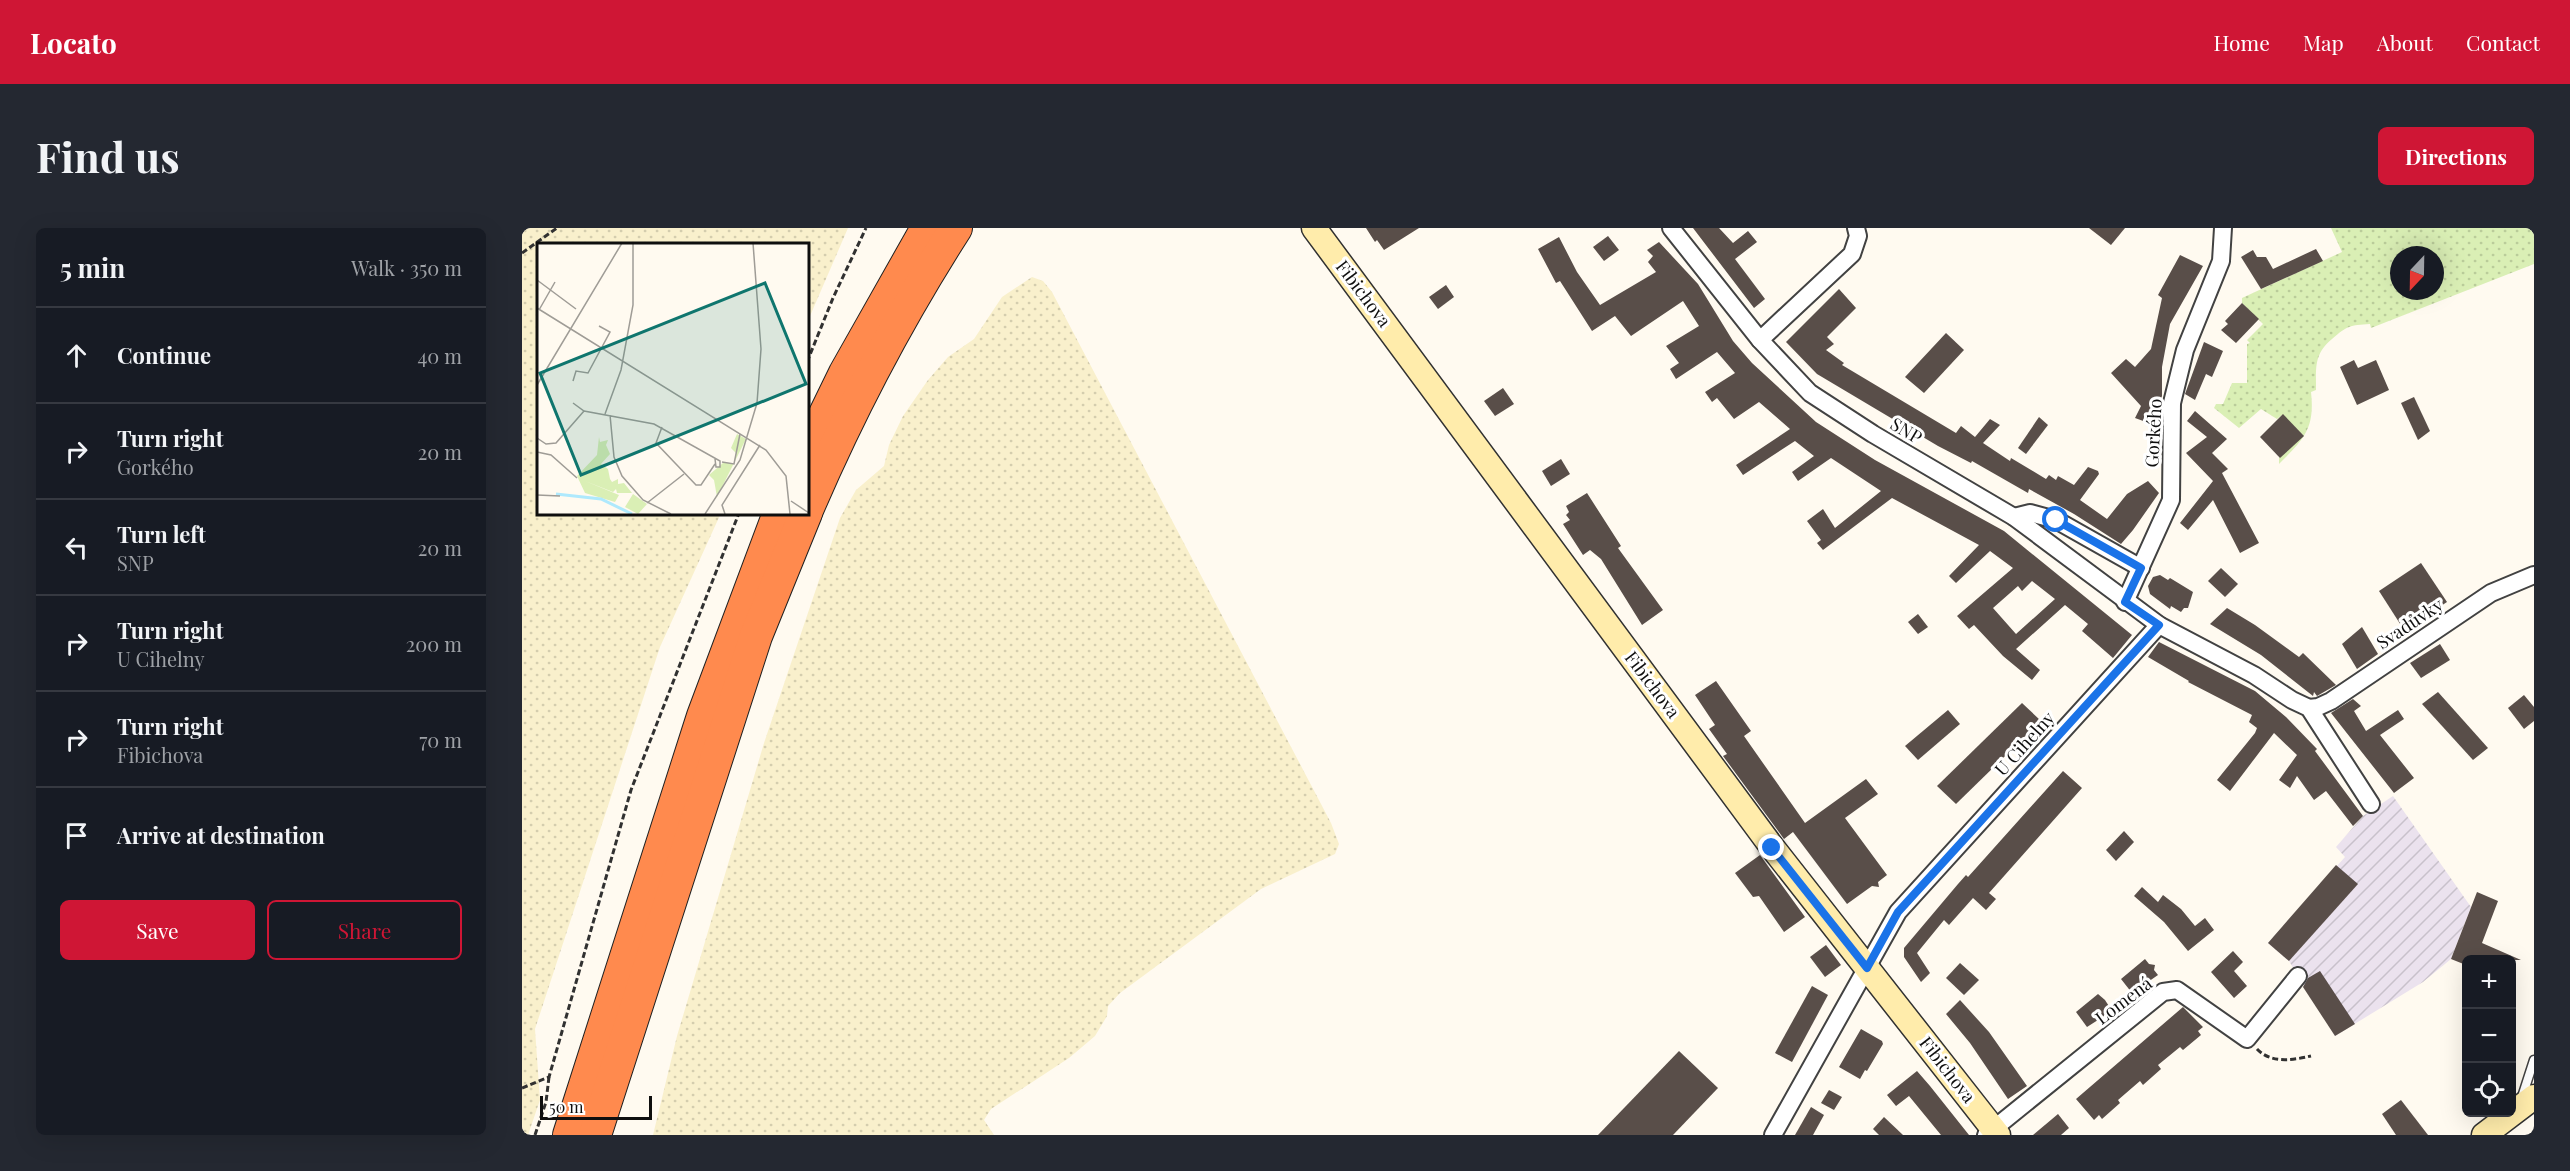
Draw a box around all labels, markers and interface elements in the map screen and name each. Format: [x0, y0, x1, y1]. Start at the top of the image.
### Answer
text: Locato [30, 24, 117, 61]
text: Home [2214, 28, 2270, 56]
text: Map [2303, 28, 2344, 56]
text: About [2377, 28, 2433, 56]
text: Contact [2466, 28, 2540, 56]
button: Directions [2378, 127, 2534, 185]
text: Find us [36, 128, 180, 184]
inset map [537, 243, 808, 514]
north arrow [2390, 246, 2444, 300]
text: 5 min [60, 250, 125, 285]
text: Walk · 350 m [351, 254, 462, 281]
street label: Fibichova [1331, 255, 1397, 332]
icon: ahead [60, 339, 93, 372]
text: Continue [117, 340, 211, 370]
text: 40 m [417, 342, 462, 369]
street label: Gorkého [2139, 398, 2167, 468]
street label: SNP [1886, 411, 1927, 449]
text: Turn right [117, 423, 223, 453]
icon: right [60, 435, 93, 468]
text: 20 m [418, 438, 462, 465]
text: Gorkého [117, 453, 194, 480]
route start [2042, 506, 2068, 532]
text: Turn left [117, 519, 206, 549]
icon: left [60, 531, 93, 564]
text: 20 m [418, 534, 462, 561]
text: SNP [117, 549, 154, 576]
street label: Svadůvky [2371, 592, 2447, 654]
text: Turn right [117, 615, 223, 645]
icon: right [60, 627, 93, 660]
text: 200 m [406, 630, 462, 657]
text: U Cihelny [117, 645, 205, 672]
street label: Fibichova [1620, 646, 1686, 723]
street label: U Cihelny [1989, 706, 2060, 781]
text: Turn right [117, 711, 223, 741]
icon: right [60, 723, 93, 756]
text: 70 m [419, 726, 462, 753]
text: Fibichova [117, 741, 203, 768]
icon: arrive [60, 819, 93, 852]
text: Arrive at destination [117, 820, 325, 850]
route end [1758, 834, 1784, 860]
button: Save [60, 900, 255, 960]
button: Share [267, 900, 462, 960]
map controls [2462, 955, 2516, 1117]
button: + [2462, 955, 2516, 1009]
street label: Lomená [2090, 971, 2157, 1029]
button: − [2462, 1009, 2516, 1063]
street label: Fibichova [1914, 1031, 1981, 1107]
button: locate [2462, 1063, 2516, 1117]
scale bar [540, 1093, 652, 1120]
text: 50 m [549, 1096, 583, 1117]

